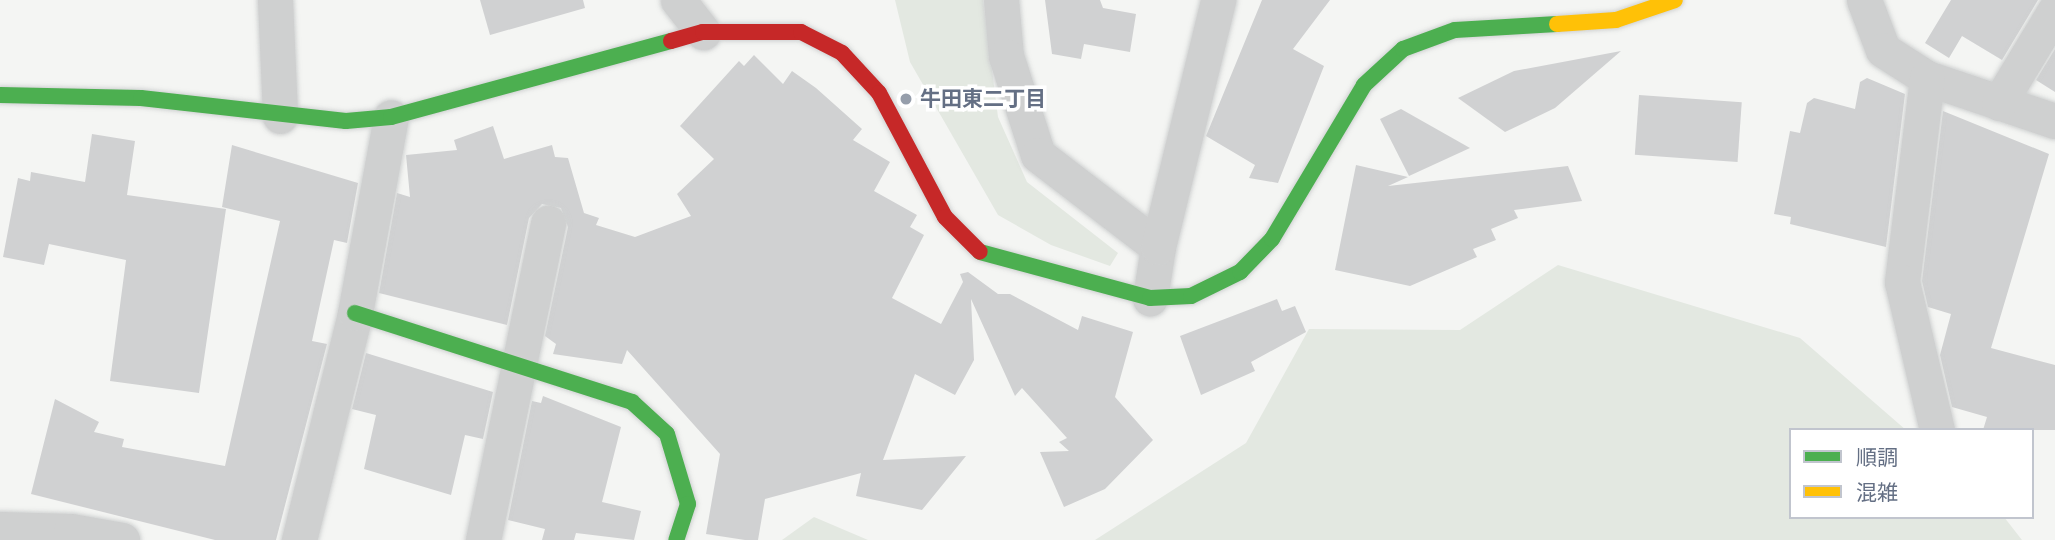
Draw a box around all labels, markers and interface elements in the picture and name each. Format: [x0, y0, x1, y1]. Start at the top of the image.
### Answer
place label: 牛田東二丁目 [920, 86, 1046, 112]
marker: 牛田東二丁目 [898, 91, 914, 107]
legend [1789, 428, 2034, 519]
text: 順調 [1856, 444, 1898, 472]
text: 混雑 [1856, 479, 1898, 507]

